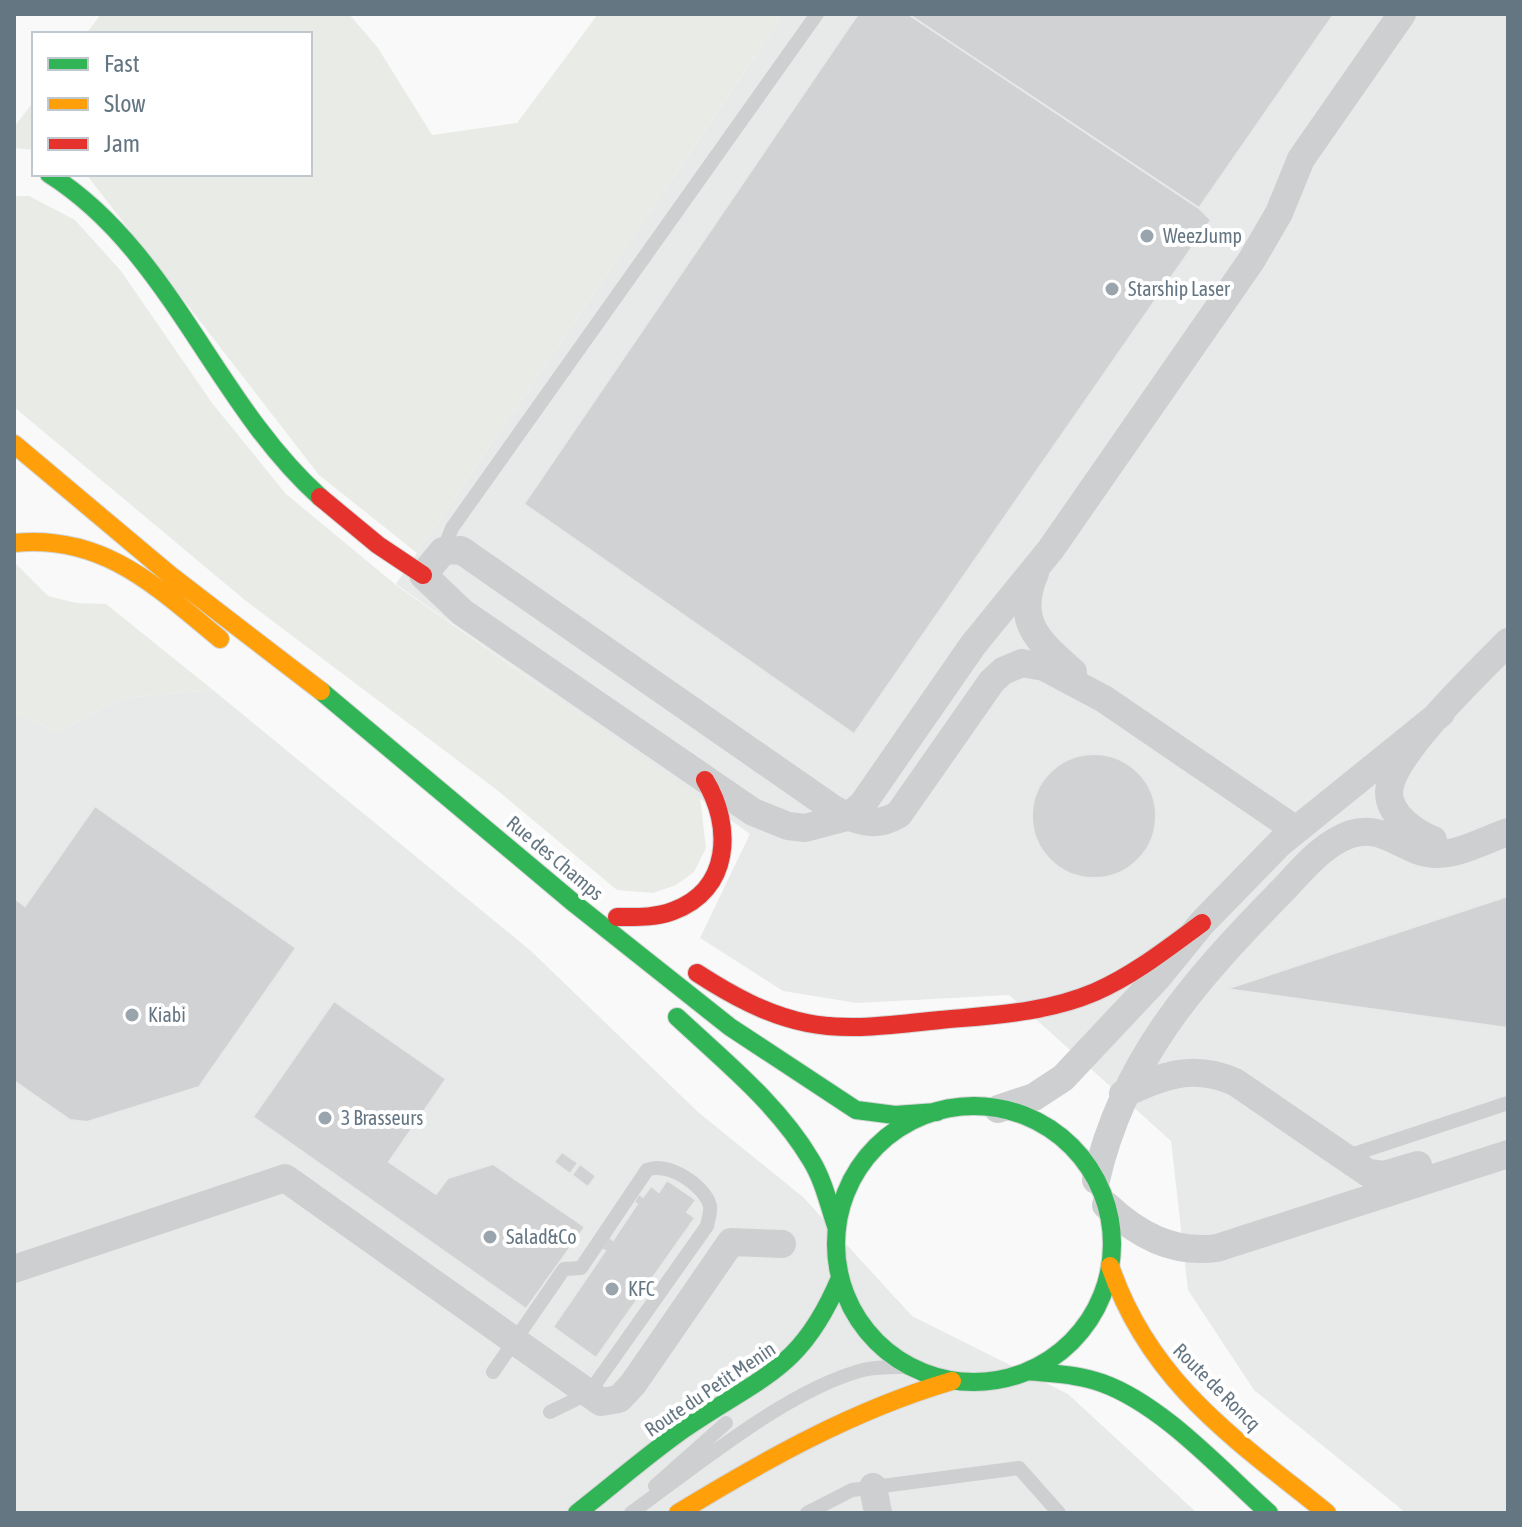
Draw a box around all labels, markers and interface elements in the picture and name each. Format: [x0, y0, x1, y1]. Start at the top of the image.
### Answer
legend [32, 32, 312, 176]
text: Fast [104, 50, 140, 77]
text: Slow [104, 90, 146, 117]
text: Jam [104, 130, 140, 157]
place label: WeezJump [1163, 224, 1242, 247]
marker: WeezJump [1138, 227, 1156, 245]
place label: Starship Laser [1128, 277, 1231, 300]
marker: Starship Laser [1103, 280, 1121, 298]
street label: Rue des Champs [502, 811, 608, 905]
place label: Kiabi [148, 1003, 186, 1026]
marker: Kiabi [123, 1006, 141, 1024]
place label: 3 Brasseurs [341, 1106, 423, 1129]
marker: 3 Brasseurs [316, 1109, 334, 1127]
place label: Salad&Co [506, 1225, 577, 1248]
marker: Salad&Co [481, 1228, 499, 1246]
place label: KFC [628, 1277, 655, 1300]
marker: KFC [603, 1280, 621, 1298]
street label: Route du Petit Menin [640, 1336, 779, 1441]
street label: Route de Roncq [1169, 1338, 1266, 1435]

